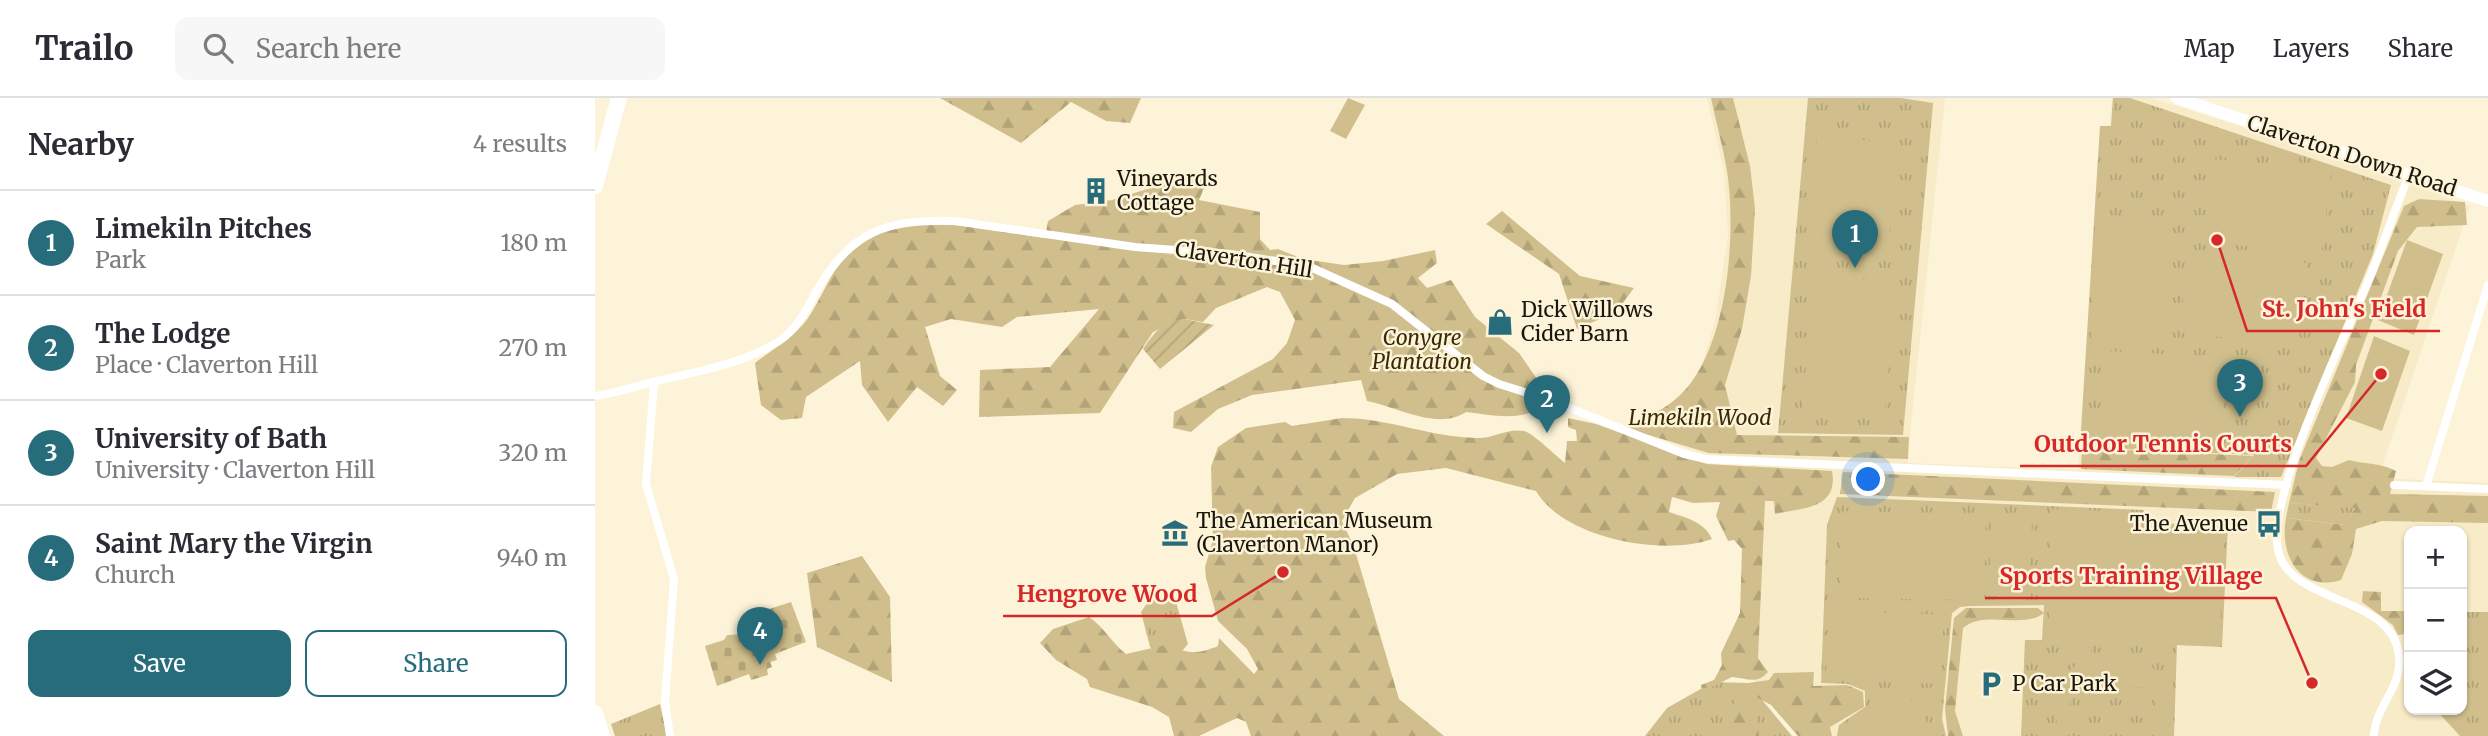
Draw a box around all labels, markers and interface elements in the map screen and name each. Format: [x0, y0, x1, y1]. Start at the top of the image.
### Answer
search box [175, 17, 665, 80]
text: Trailo [35, 28, 133, 69]
icon: search [199, 29, 237, 67]
text: Search here [255, 32, 401, 65]
text: Map [2184, 33, 2235, 64]
text: Layers [2273, 33, 2349, 64]
text: Share [2387, 33, 2453, 64]
street label: Claverton Down Road [2244, 109, 2461, 202]
text: Nearby [28, 125, 134, 163]
text: 4 results [473, 129, 567, 158]
place label: Vineyards Cottage [1116, 165, 1218, 216]
building icon: Vineyards Cottage [1081, 176, 1111, 206]
pin: 1 [1832, 210, 1878, 268]
text: Limekiln Pitches [95, 212, 312, 245]
text: 1 [46, 228, 56, 257]
text: 180 m [501, 228, 567, 257]
street label: Claverton Hill [1173, 235, 1315, 284]
text: Park [95, 245, 146, 274]
callout: St. John's Field [2247, 287, 2440, 331]
text: St. John's Field [2262, 294, 2426, 323]
place label: Dick Willows Cider Barn [1521, 296, 1653, 347]
shop icon: Dick Willows Cider Barn [1485, 307, 1515, 337]
text: The Lodge [95, 317, 230, 350]
park label: Conygre Plantation [1372, 324, 1472, 375]
text: 2 [44, 333, 58, 362]
text: 270 m [499, 333, 567, 362]
text: Place · Claverton Hill [95, 350, 318, 379]
pin: 3 [2217, 359, 2263, 417]
pin: 2 [1524, 375, 1570, 433]
park label: Limekiln Wood [1628, 404, 1772, 431]
text: University of Bath [95, 422, 327, 455]
callout: Outdoor Tennis Courts [2020, 422, 2306, 466]
text: Outdoor Tennis Courts [2034, 429, 2292, 458]
text: 3 [44, 438, 58, 467]
text: 320 m [498, 438, 567, 467]
text: University · Claverton Hill [95, 455, 375, 484]
your location [1851, 462, 1885, 496]
place label: The American Museum (Claverton Manor) [1196, 507, 1433, 558]
bus stop icon: The Avenue [2254, 509, 2284, 539]
place label: The Avenue [2130, 510, 2248, 537]
museum icon: The American Museum (Claverton Manor) [1160, 518, 1190, 548]
map controls [2404, 526, 2467, 715]
button: + [2404, 526, 2467, 589]
text: Saint Mary the Virgin [95, 527, 373, 560]
text: 4 [44, 543, 58, 572]
text: 940 m [497, 543, 567, 572]
callout: Sports Training Village [1985, 554, 2276, 598]
text: Church [95, 560, 175, 589]
text: Sports Training Village [1999, 561, 2263, 590]
callout: Hengrove Wood [1003, 572, 1212, 616]
text: Hengrove Wood [1017, 579, 1197, 608]
button: − [2404, 589, 2467, 652]
pin: 4 [737, 607, 783, 665]
button: Save [28, 630, 291, 697]
button: Share [305, 630, 567, 697]
button: layers [2404, 652, 2467, 715]
parking icon: P Car Park [1976, 669, 2006, 699]
place label: P Car Park [2012, 670, 2117, 697]

